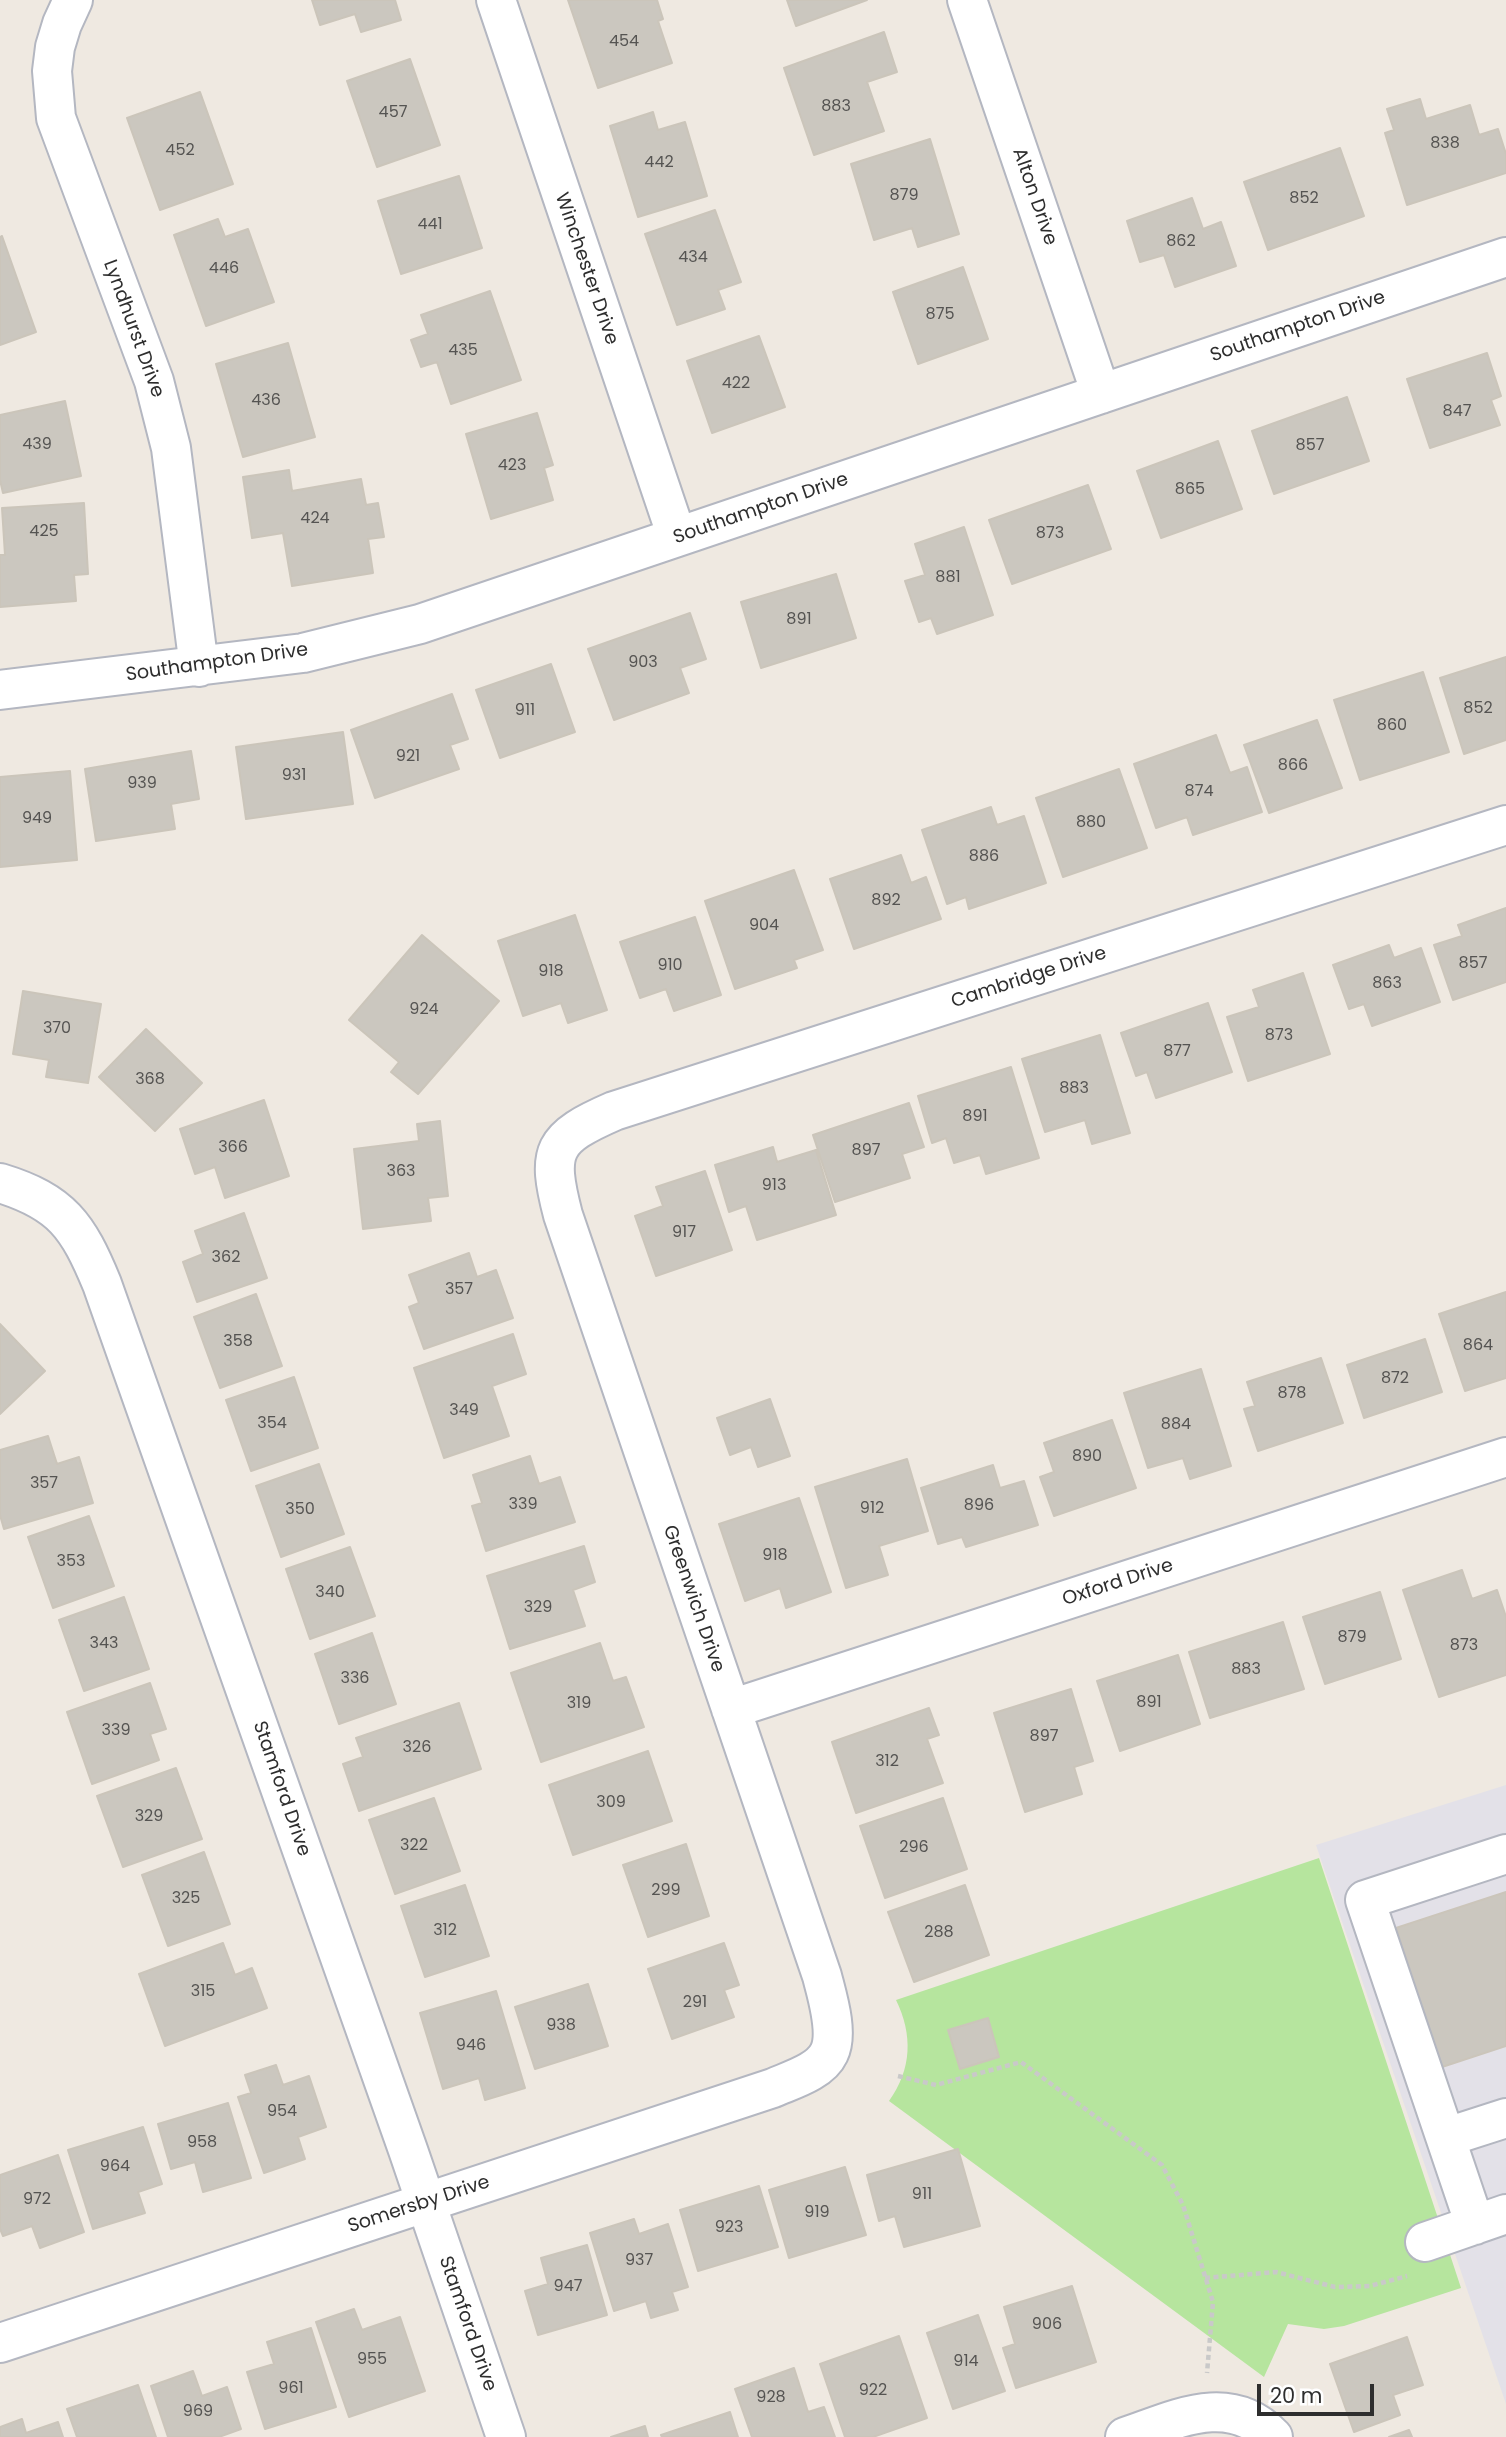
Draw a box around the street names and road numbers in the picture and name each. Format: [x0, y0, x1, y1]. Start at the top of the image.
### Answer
street label: Alton Drive [1007, 145, 1061, 249]
street label: Winchester Drive [549, 190, 623, 348]
street label: Lyndhurst Drive [98, 257, 168, 401]
street label: Southampton Drive [1207, 286, 1389, 368]
street label: Southampton Drive [670, 468, 852, 550]
street label: Southampton Drive [124, 639, 310, 687]
street label: Cambridge Drive [949, 942, 1109, 1014]
street label: Greenwich Drive [657, 1522, 729, 1676]
street label: Oxford Drive [1060, 1554, 1176, 1612]
street label: Stamford Drive [247, 1718, 315, 1860]
street label: Somersby Drive [345, 2171, 493, 2239]
street label: Stamford Drive [433, 2253, 501, 2395]

